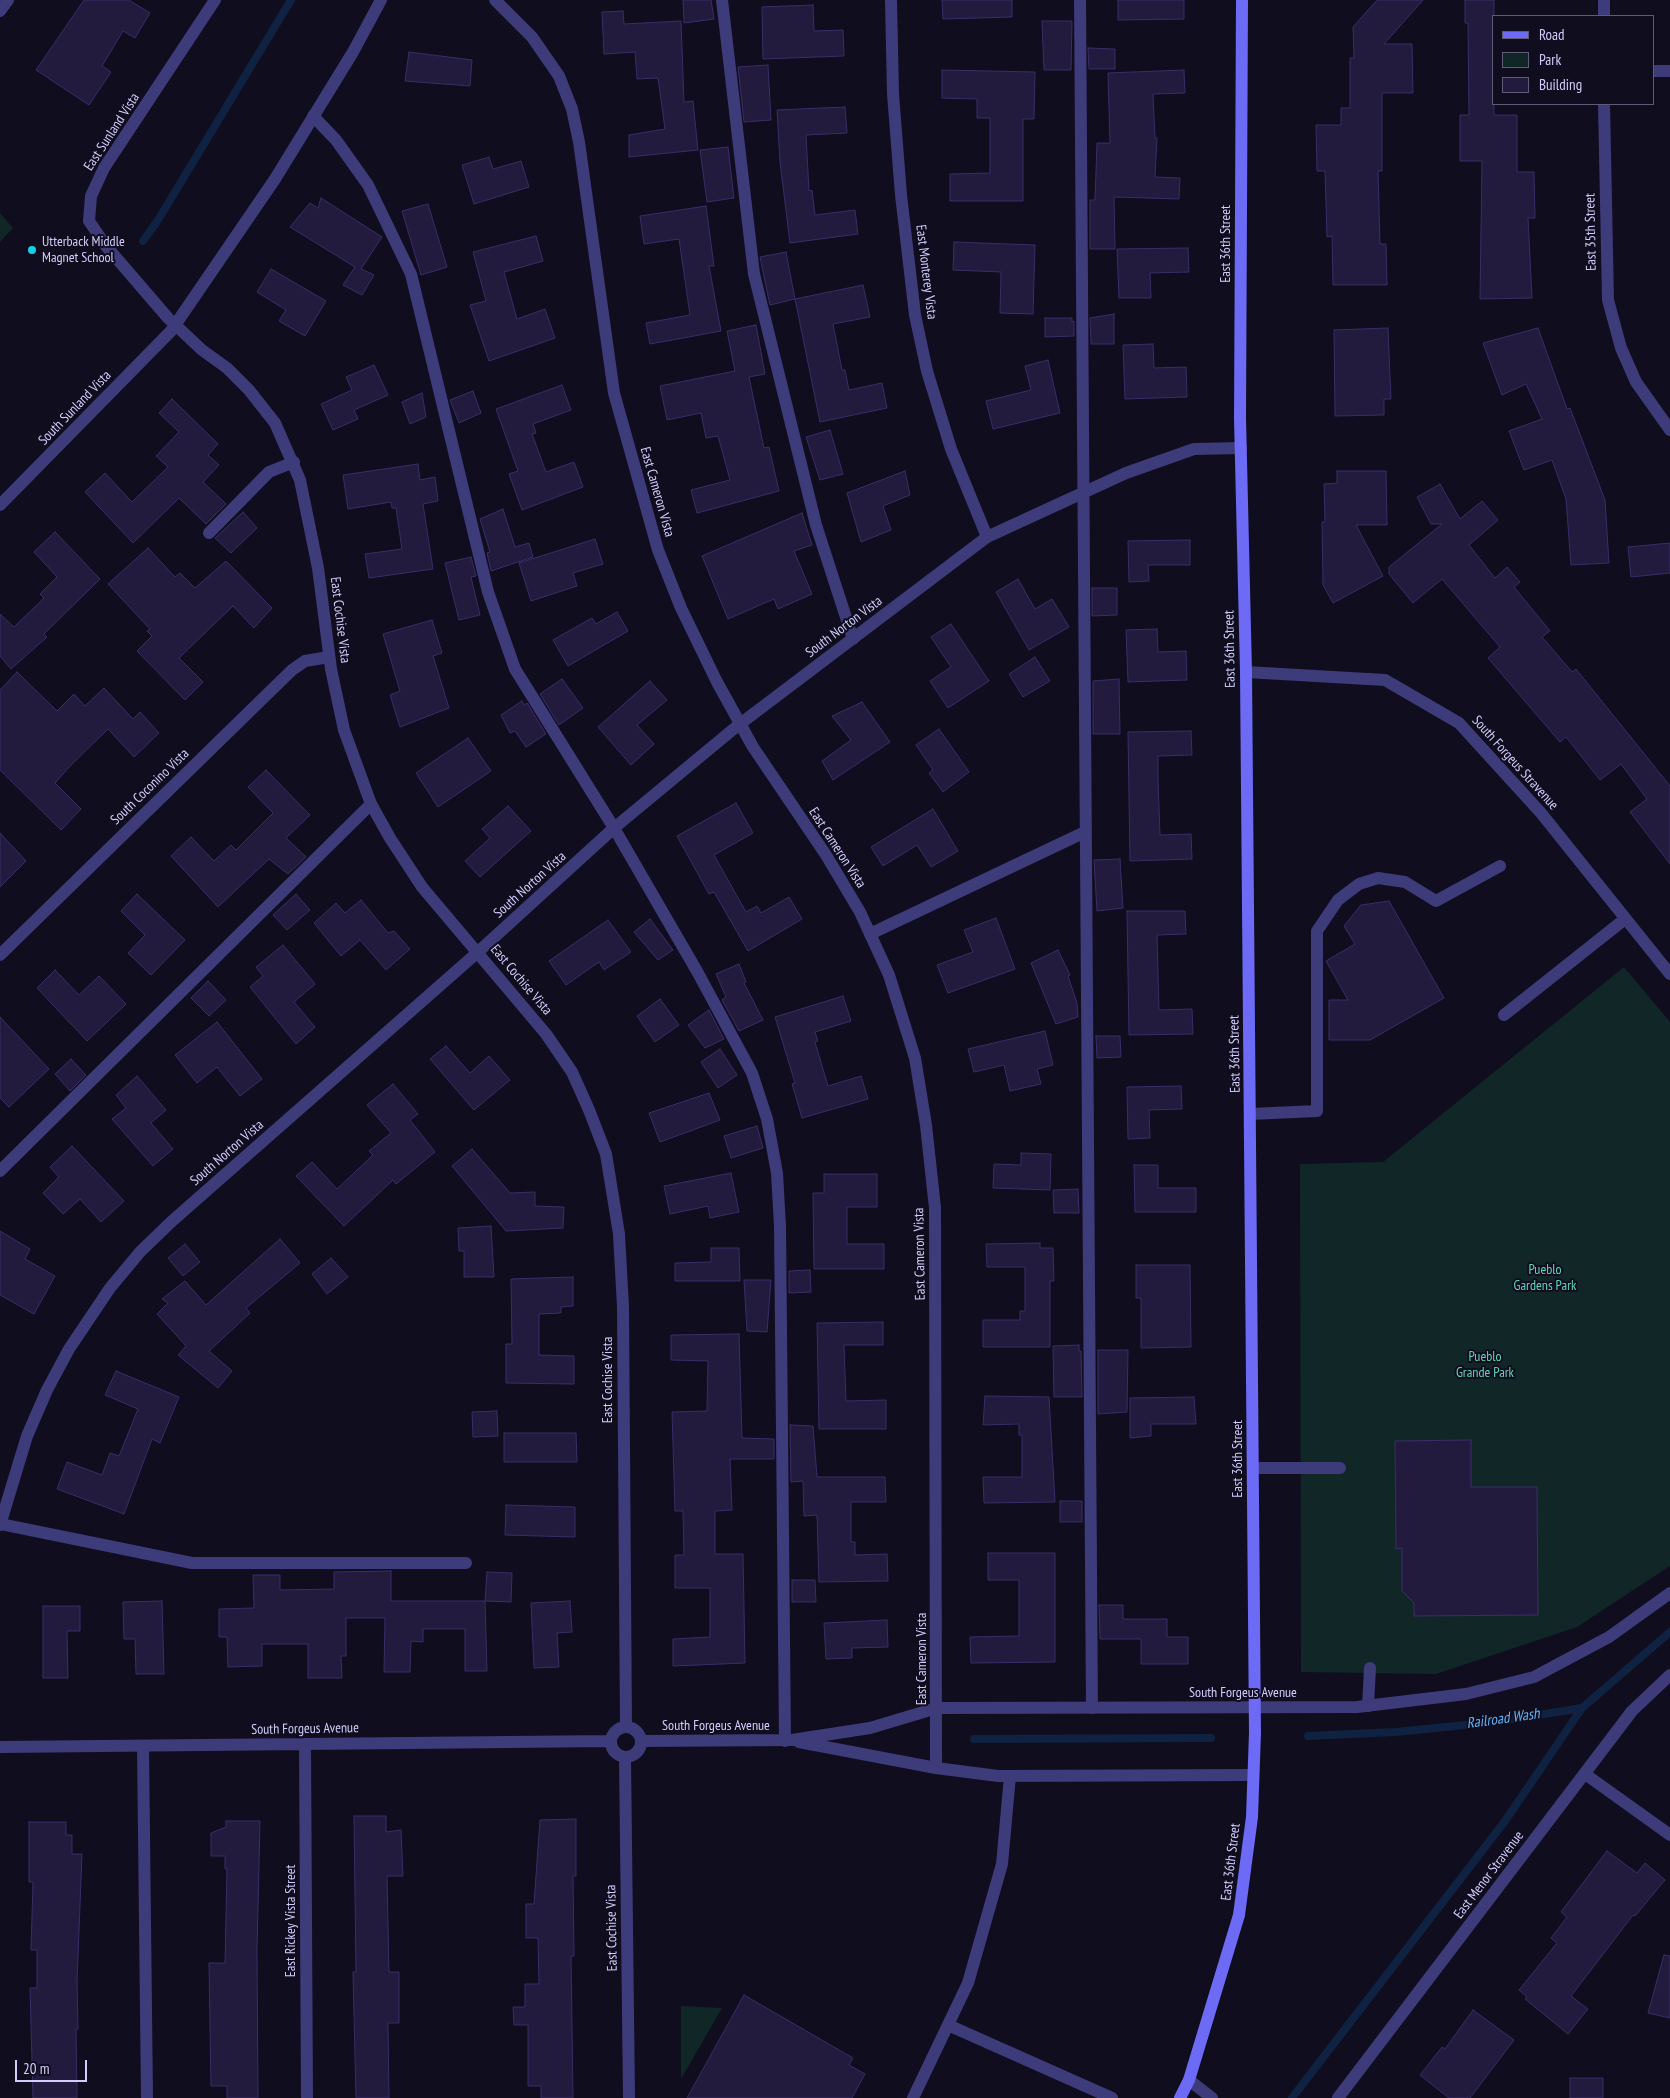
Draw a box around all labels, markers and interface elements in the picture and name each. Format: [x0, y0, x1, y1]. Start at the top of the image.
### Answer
legend [1492, 15, 1655, 105]
text: Road [1539, 25, 1565, 44]
text: Park [1539, 50, 1561, 69]
text: Building [1539, 75, 1582, 94]
street label: East Sunland Vista [81, 90, 143, 174]
street label: East 35th Street [1582, 193, 1600, 271]
street label: East 36th Street [1218, 205, 1234, 283]
street label: East Monterey Vista [912, 224, 940, 320]
place label: Utterback Middle Magnet School [42, 234, 125, 266]
marker: Utterback Middle Magnet School [26, 244, 38, 256]
street label: South Sunland Vista [35, 367, 115, 449]
street label: East Cameron Vista [636, 445, 678, 539]
street label: East Cochise Vista [326, 576, 354, 664]
street label: South Norton Vista [802, 593, 886, 661]
street label: East 36th Street [1221, 610, 1239, 688]
street label: South Forgeus Stravenue [1468, 712, 1562, 814]
street label: South Coconino Vista [107, 746, 193, 828]
street label: East Cameron Vista [805, 805, 869, 891]
street label: South Norton Vista [490, 848, 570, 922]
street label: East Cochise Vista [487, 941, 555, 1019]
street label: East 36th Street [1226, 1015, 1244, 1093]
street label: South Norton Vista [187, 1117, 267, 1189]
street label: East Cameron Vista [911, 1208, 929, 1300]
park label: Pueblo Gardens Park [1514, 1262, 1576, 1294]
street label: East Cochise Vista [600, 1337, 616, 1423]
park label: Pueblo Grande Park [1456, 1349, 1514, 1381]
street label: East 36th Street [1230, 1420, 1246, 1498]
street label: East Cameron Vista [914, 1613, 930, 1705]
street label: South Forgeus Avenue [1189, 1685, 1297, 1701]
water label: Railroad Wash [1465, 1705, 1541, 1733]
street label: South Forgeus Avenue [662, 1718, 770, 1734]
street label: South Forgeus Avenue [251, 1720, 359, 1738]
street label: East 36th Street [1218, 1822, 1244, 1902]
street label: East Menor Stravenue [1451, 1828, 1527, 1922]
street label: East Rickey Vista Street [283, 1865, 299, 1977]
street label: East Cochise Vista [603, 1885, 621, 1971]
scale bar [18, 2050, 90, 2082]
text: 20 m [23, 2059, 49, 2078]

